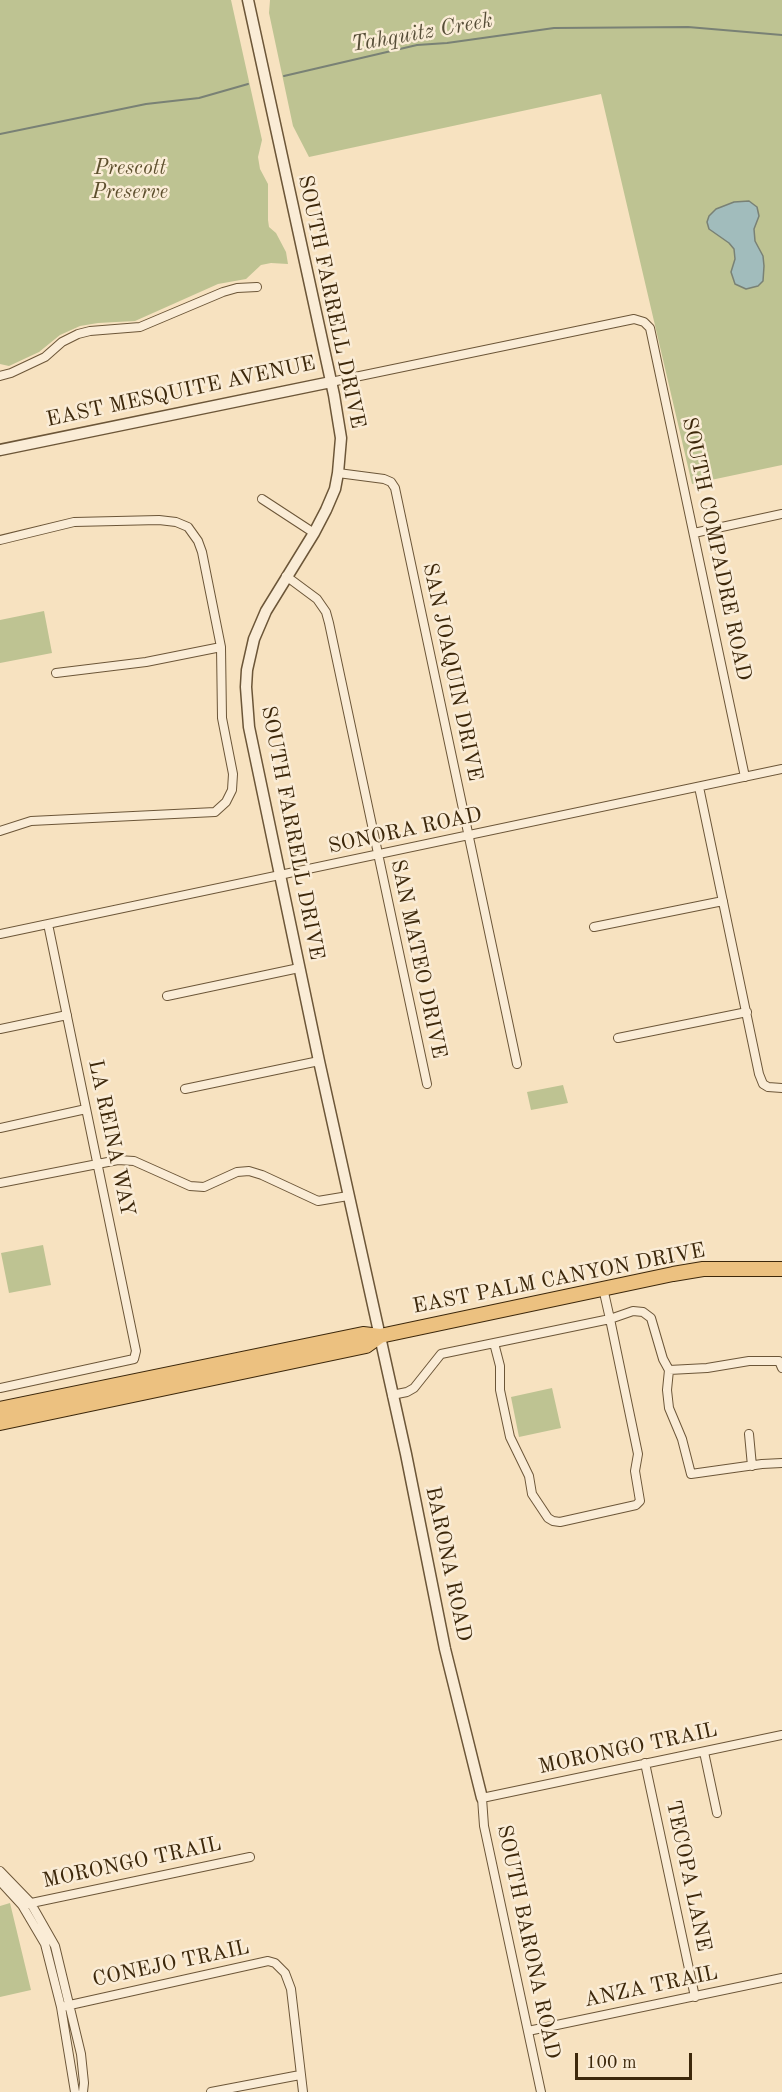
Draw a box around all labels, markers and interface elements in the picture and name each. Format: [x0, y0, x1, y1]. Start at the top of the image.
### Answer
water label: Tahquitz Creek [349, 8, 495, 58]
park label: Prescott Preserve [92, 155, 168, 205]
street label: SOUTH FARRELL DRIVE [292, 173, 370, 431]
street label: EAST MESQUITE AVENUE [44, 351, 318, 433]
street label: SOUTH COMPADRE ROAD [676, 415, 756, 683]
street label: SAN JOAQUIN DRIVE [417, 561, 487, 783]
street label: SOUTH FARRELL DRIVE [255, 704, 329, 962]
street label: SONORA ROAD [326, 802, 484, 860]
street label: SAN MATEO DRIVE [385, 857, 451, 1061]
street label: LA REINA WAY [82, 1057, 140, 1219]
street label: EAST PALM CANYON DRIVE [411, 1238, 707, 1320]
street label: BARONA ROAD [419, 1484, 477, 1644]
street label: MORONGO TRAIL [536, 1718, 720, 1780]
street label: TECOPA LANE [660, 1798, 716, 1954]
street label: SOUTH BARONA ROAD [491, 1823, 565, 2061]
street label: MORONGO TRAIL [40, 1832, 224, 1894]
street label: CONEJO TRAIL [90, 1935, 252, 1993]
street label: ANZA TRAIL [582, 1961, 720, 2013]
scale bar [578, 2041, 695, 2079]
text: 100 m [586, 2054, 637, 2072]

